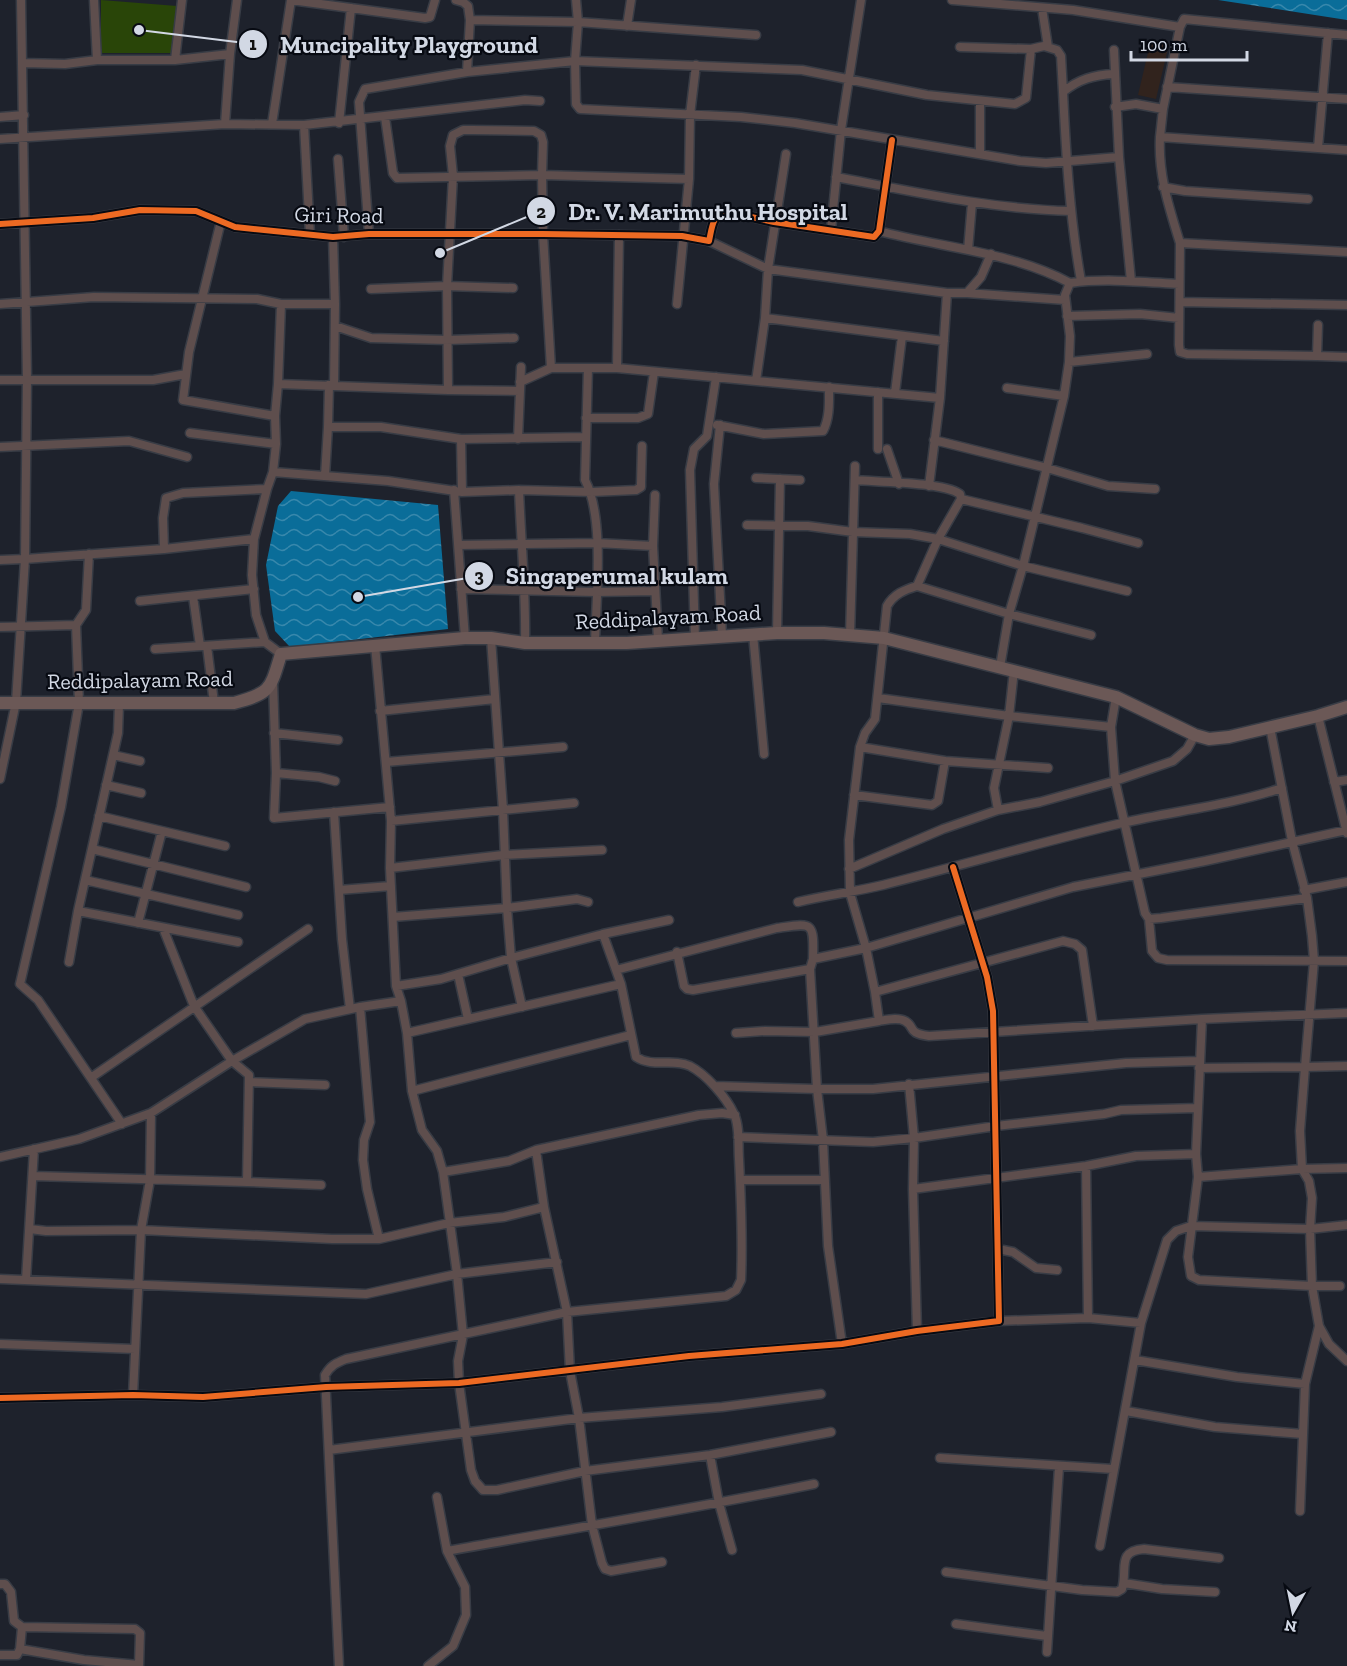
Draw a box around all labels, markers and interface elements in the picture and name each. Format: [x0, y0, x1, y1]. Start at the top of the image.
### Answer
callout: Muncipality Playground [238, 23, 550, 65]
scale bar [1131, 24, 1246, 62]
text: Muncipality Playground [280, 30, 538, 59]
text: 1 [249, 33, 257, 55]
text: 100 m [1140, 34, 1188, 56]
callout: Dr. V. Marimuthu Hospital [526, 190, 860, 232]
text: Dr. V. Marimuthu Hospital [568, 197, 848, 226]
street label: Giri Road [294, 201, 384, 229]
text: 2 [536, 201, 546, 223]
callout: Singaperumal kulam [464, 555, 740, 597]
text: Singaperumal kulam [506, 561, 728, 590]
text: 3 [474, 565, 484, 587]
street label: Reddipalayam Road [574, 599, 762, 635]
street label: Reddipalayam Road [47, 665, 233, 695]
north arrow [1263, 1582, 1323, 1642]
text: N [1283, 1616, 1298, 1637]

